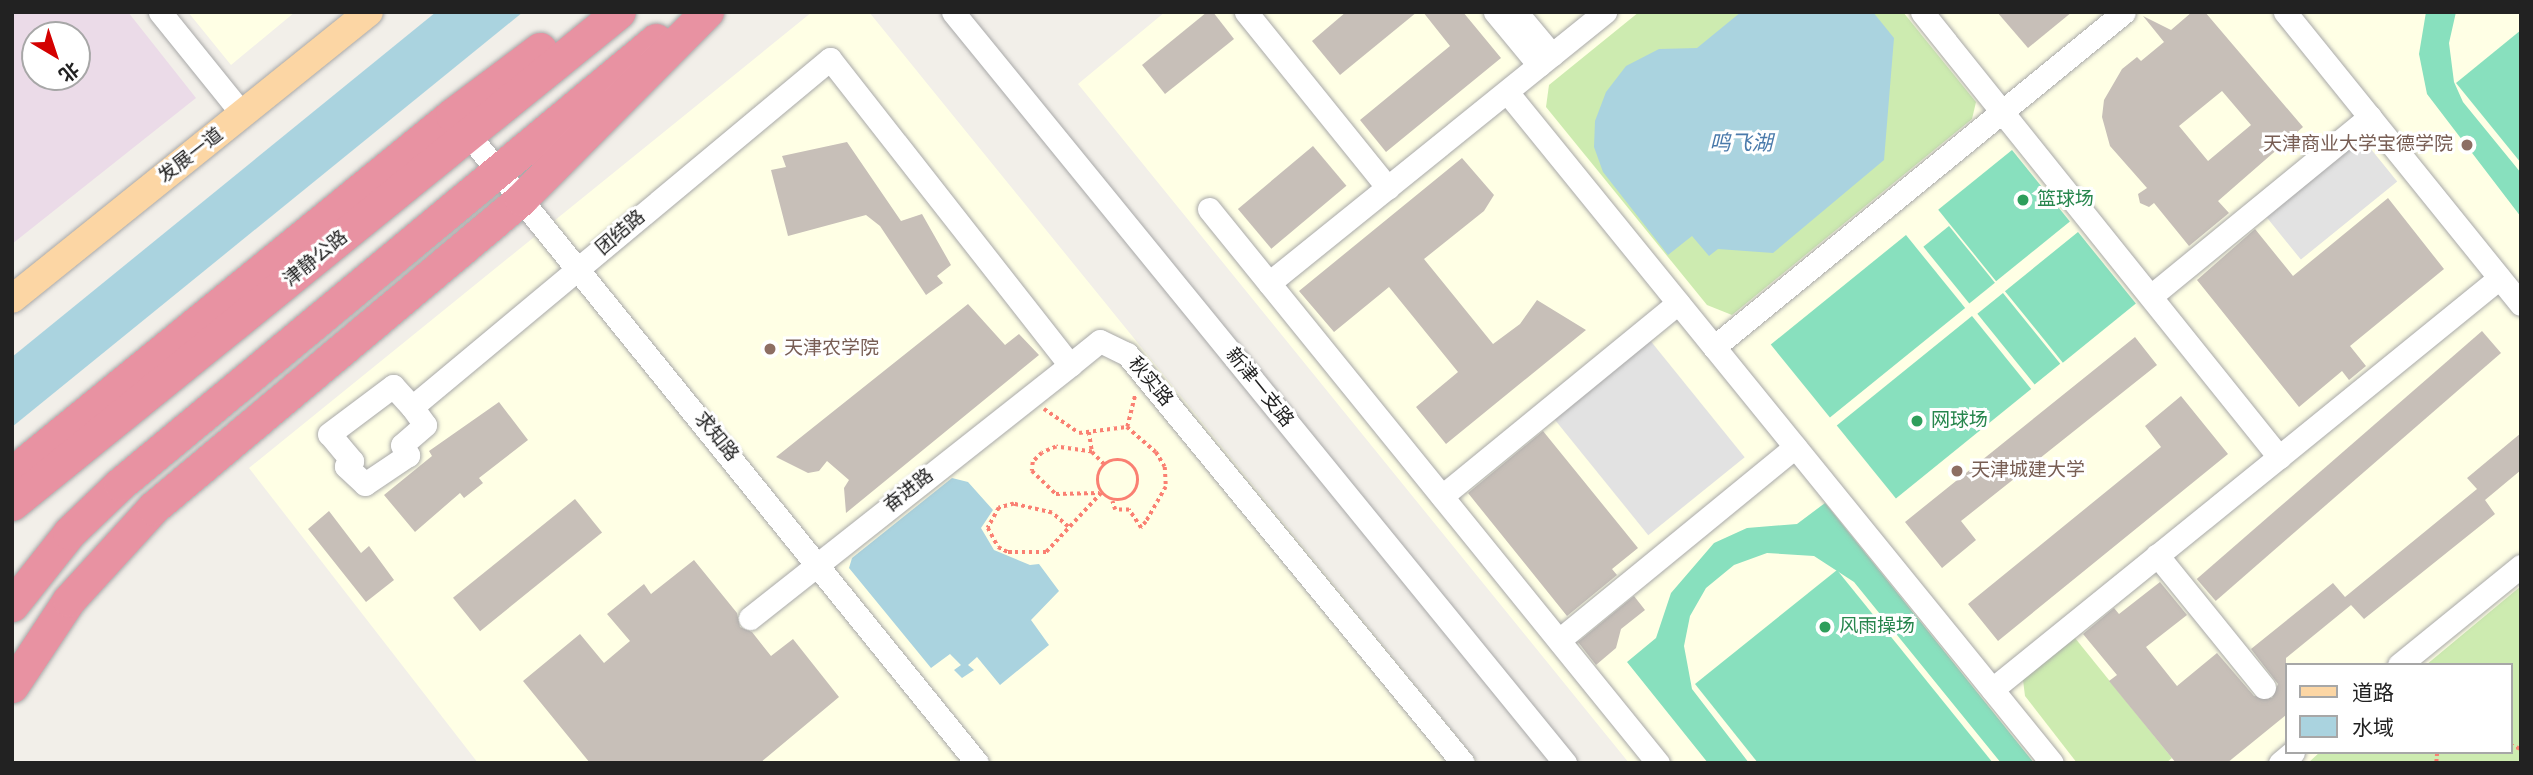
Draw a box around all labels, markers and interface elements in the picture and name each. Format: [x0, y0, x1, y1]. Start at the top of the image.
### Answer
north arrow [21, 21, 91, 91]
text: 北 [52, 55, 84, 88]
street label: 发展一道 [154, 124, 228, 188]
water label: 鸣飞湖 [1710, 130, 1772, 156]
place label: 天津商业大学宝德学院 [2263, 134, 2453, 156]
marker: 天津商业大学宝德学院 [2459, 137, 2475, 153]
place label: 篮球场 [2037, 189, 2094, 211]
marker: 篮球场 [2015, 192, 2031, 208]
street label: 团结路 [592, 206, 650, 260]
street label: 津静公路 [279, 226, 353, 292]
place label: 天津农学院 [784, 338, 879, 360]
marker: 天津农学院 [762, 341, 778, 357]
street label: 新津一支路 [1220, 344, 1298, 432]
street label: 秋实路 [1123, 353, 1177, 411]
street label: 求知路 [689, 408, 743, 466]
place label: 网球场 [1931, 410, 1988, 432]
marker: 网球场 [1909, 413, 1925, 429]
place label: 天津城建大学 [1971, 460, 2085, 482]
marker: 天津城建大学 [1949, 463, 1965, 479]
street label: 奋进路 [880, 464, 938, 518]
place label: 风雨操场 [1839, 616, 1915, 638]
marker: 风雨操场 [1817, 619, 1833, 635]
legend [2284, 663, 2512, 754]
text: 道路 [2352, 678, 2394, 708]
text: 水域 [2352, 713, 2394, 743]

